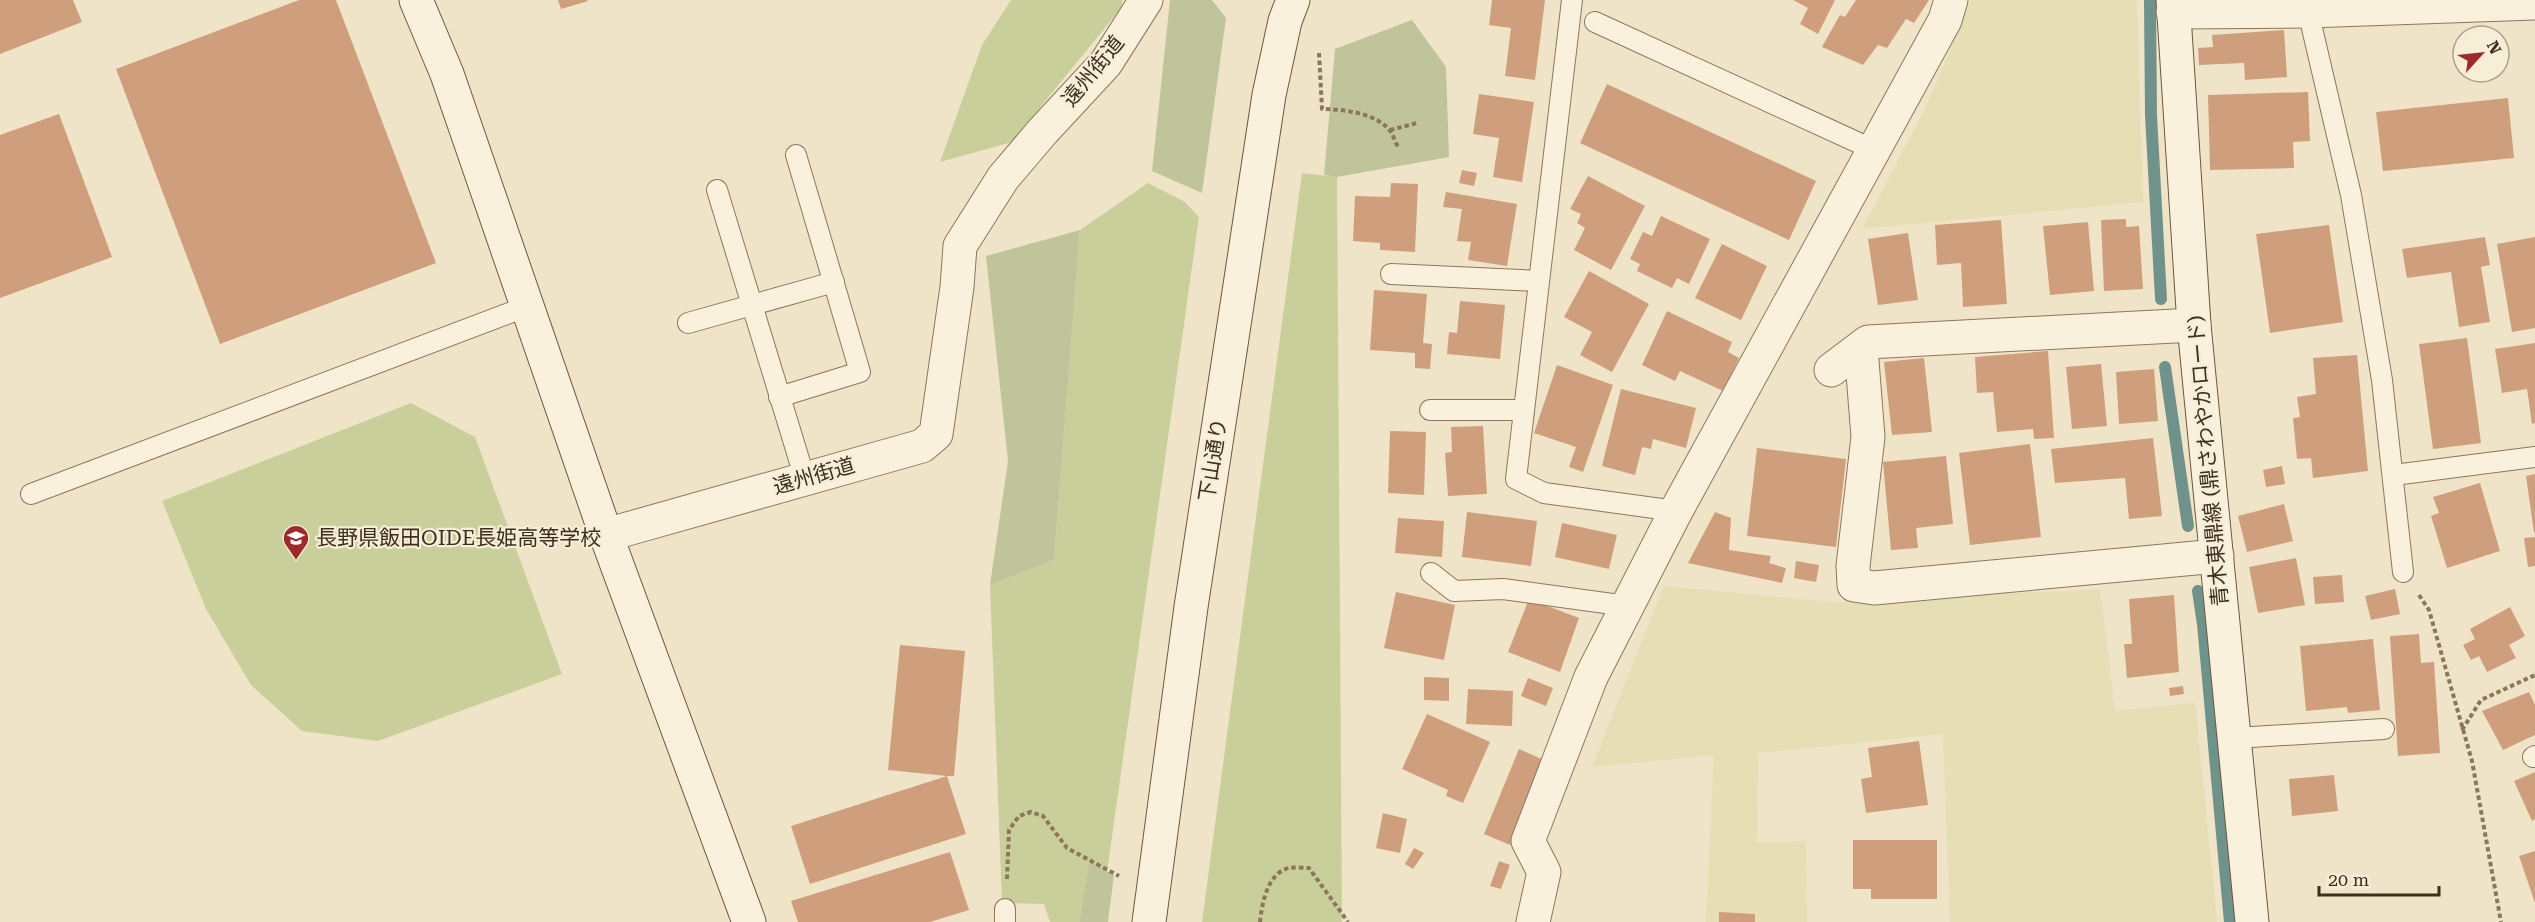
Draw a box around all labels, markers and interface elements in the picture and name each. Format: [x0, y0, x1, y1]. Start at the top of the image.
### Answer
north arrow [2451, 24, 2511, 84]
street label: 遠州街道 [1057, 31, 1129, 111]
text: N [2483, 38, 2505, 57]
street label: 青木東鼎線 (鼎さわやかロード) [2183, 314, 2233, 608]
street label: 下山通り [1195, 417, 1231, 503]
street label: 遠州街道 [770, 453, 858, 499]
school or university icon: 長野県飯田OIDE長姫高等学校 [281, 523, 311, 561]
place label: 長野県飯田OIDE長姫高等学校 [316, 526, 601, 550]
scale bar [2319, 859, 2439, 897]
text: 20 m [2328, 869, 2369, 890]

